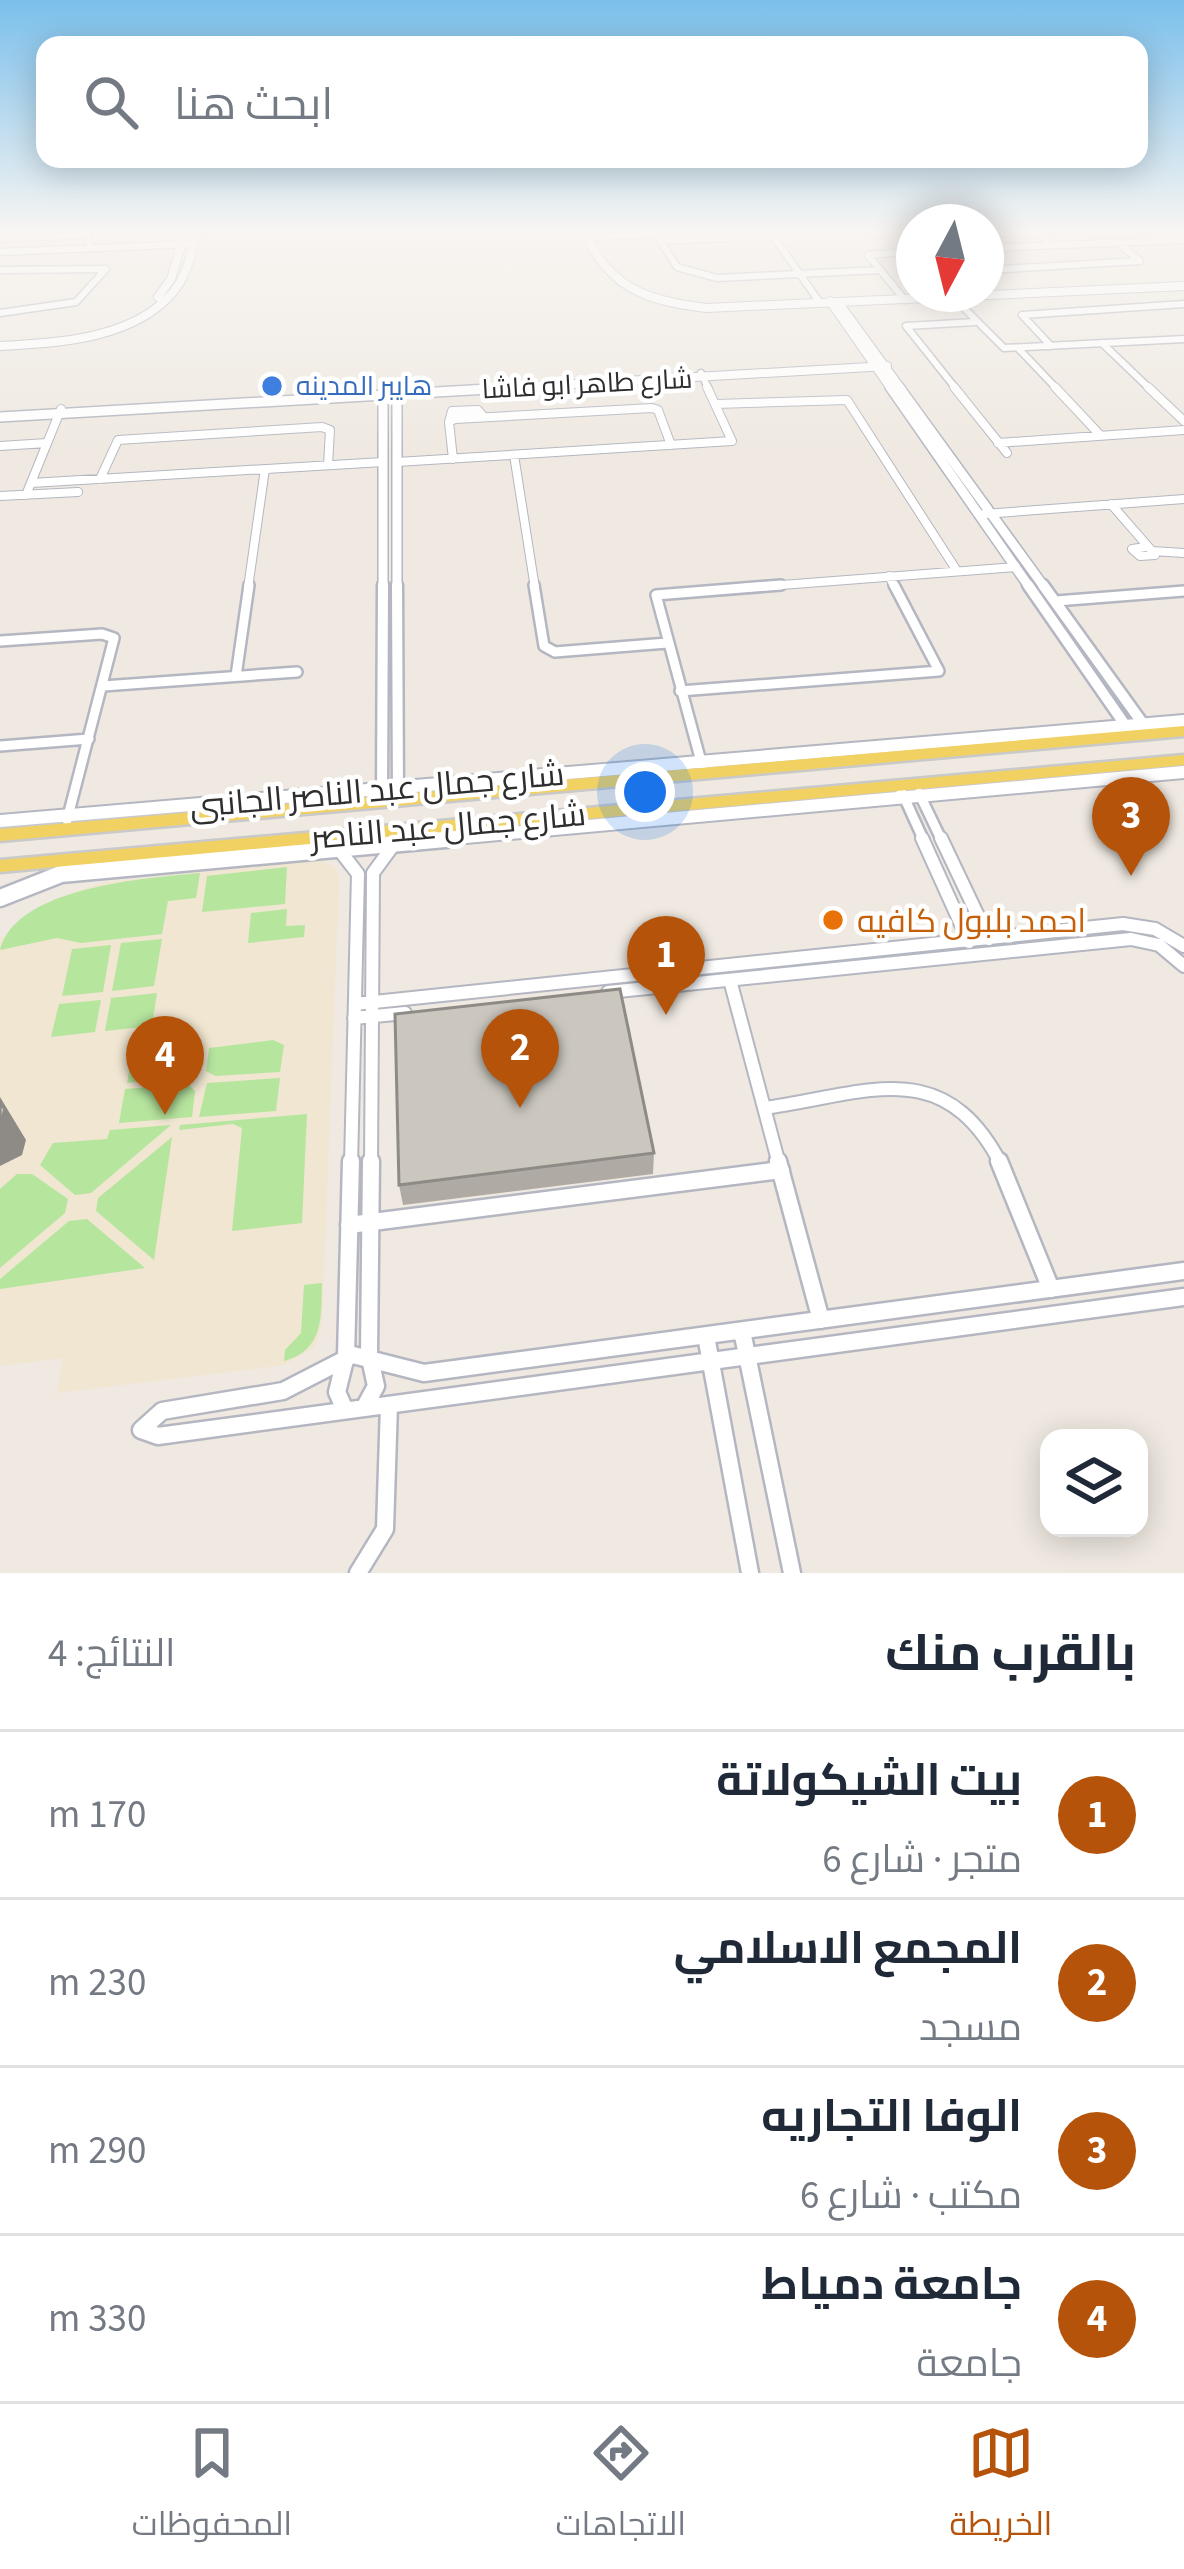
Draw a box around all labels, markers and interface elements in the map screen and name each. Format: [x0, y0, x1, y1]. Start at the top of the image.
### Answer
search box [36, 36, 1148, 168]
icon: search [78, 69, 144, 135]
text: ابحث هنا [174, 73, 333, 137]
north arrow [896, 204, 1004, 312]
street label: شارع طاهر ابو فاشا [481, 360, 693, 409]
place label: هايبر المدينه [296, 367, 432, 406]
marker: هايبر المدينه [259, 373, 285, 399]
street label: شارع جمال عبد الناصر الجانبى [188, 753, 566, 825]
your location [615, 762, 675, 822]
pin: 3 [1092, 777, 1170, 876]
street label: شارع جمال عبد الناصر [309, 793, 587, 857]
place label: احمد بلبول كافيه [857, 898, 1086, 945]
marker: احمد بلبول كافيه [820, 907, 846, 933]
pin: 1 [627, 916, 705, 1015]
pin: 2 [481, 1009, 559, 1108]
pin: 4 [126, 1016, 204, 1115]
map controls [1040, 1429, 1148, 1537]
button: layers [1040, 1429, 1148, 1537]
text: بالقرب منك [885, 1618, 1136, 1690]
text: النتائج: 4 [48, 1626, 175, 1682]
text: بيت الشيكولاتة [716, 1749, 1022, 1813]
text: 170 m [48, 1787, 146, 1843]
text: 1 [1087, 1787, 1107, 1843]
text: متجر · شارع 6 [822, 1832, 1022, 1888]
text: المجمع الاسلامي [674, 1917, 1022, 1981]
text: 230 m [48, 1955, 146, 2011]
text: 2 [1087, 1955, 1107, 2011]
text: مسجد [919, 2000, 1022, 2056]
text: الوفا التجاريه [761, 2085, 1022, 2149]
text: 290 m [48, 2123, 146, 2179]
text: 3 [1087, 2123, 1107, 2179]
text: مكتب · شارع 6 [800, 2168, 1022, 2224]
text: جامعة دمياط [762, 2253, 1022, 2317]
text: 330 m [48, 2291, 146, 2347]
text: 4 [1087, 2291, 1107, 2347]
text: جامعة [916, 2336, 1022, 2392]
tab: المحفوظات [132, 2420, 292, 2554]
tab: الاتجاهات [556, 2420, 686, 2554]
tab: الخريطة [949, 2420, 1052, 2554]

